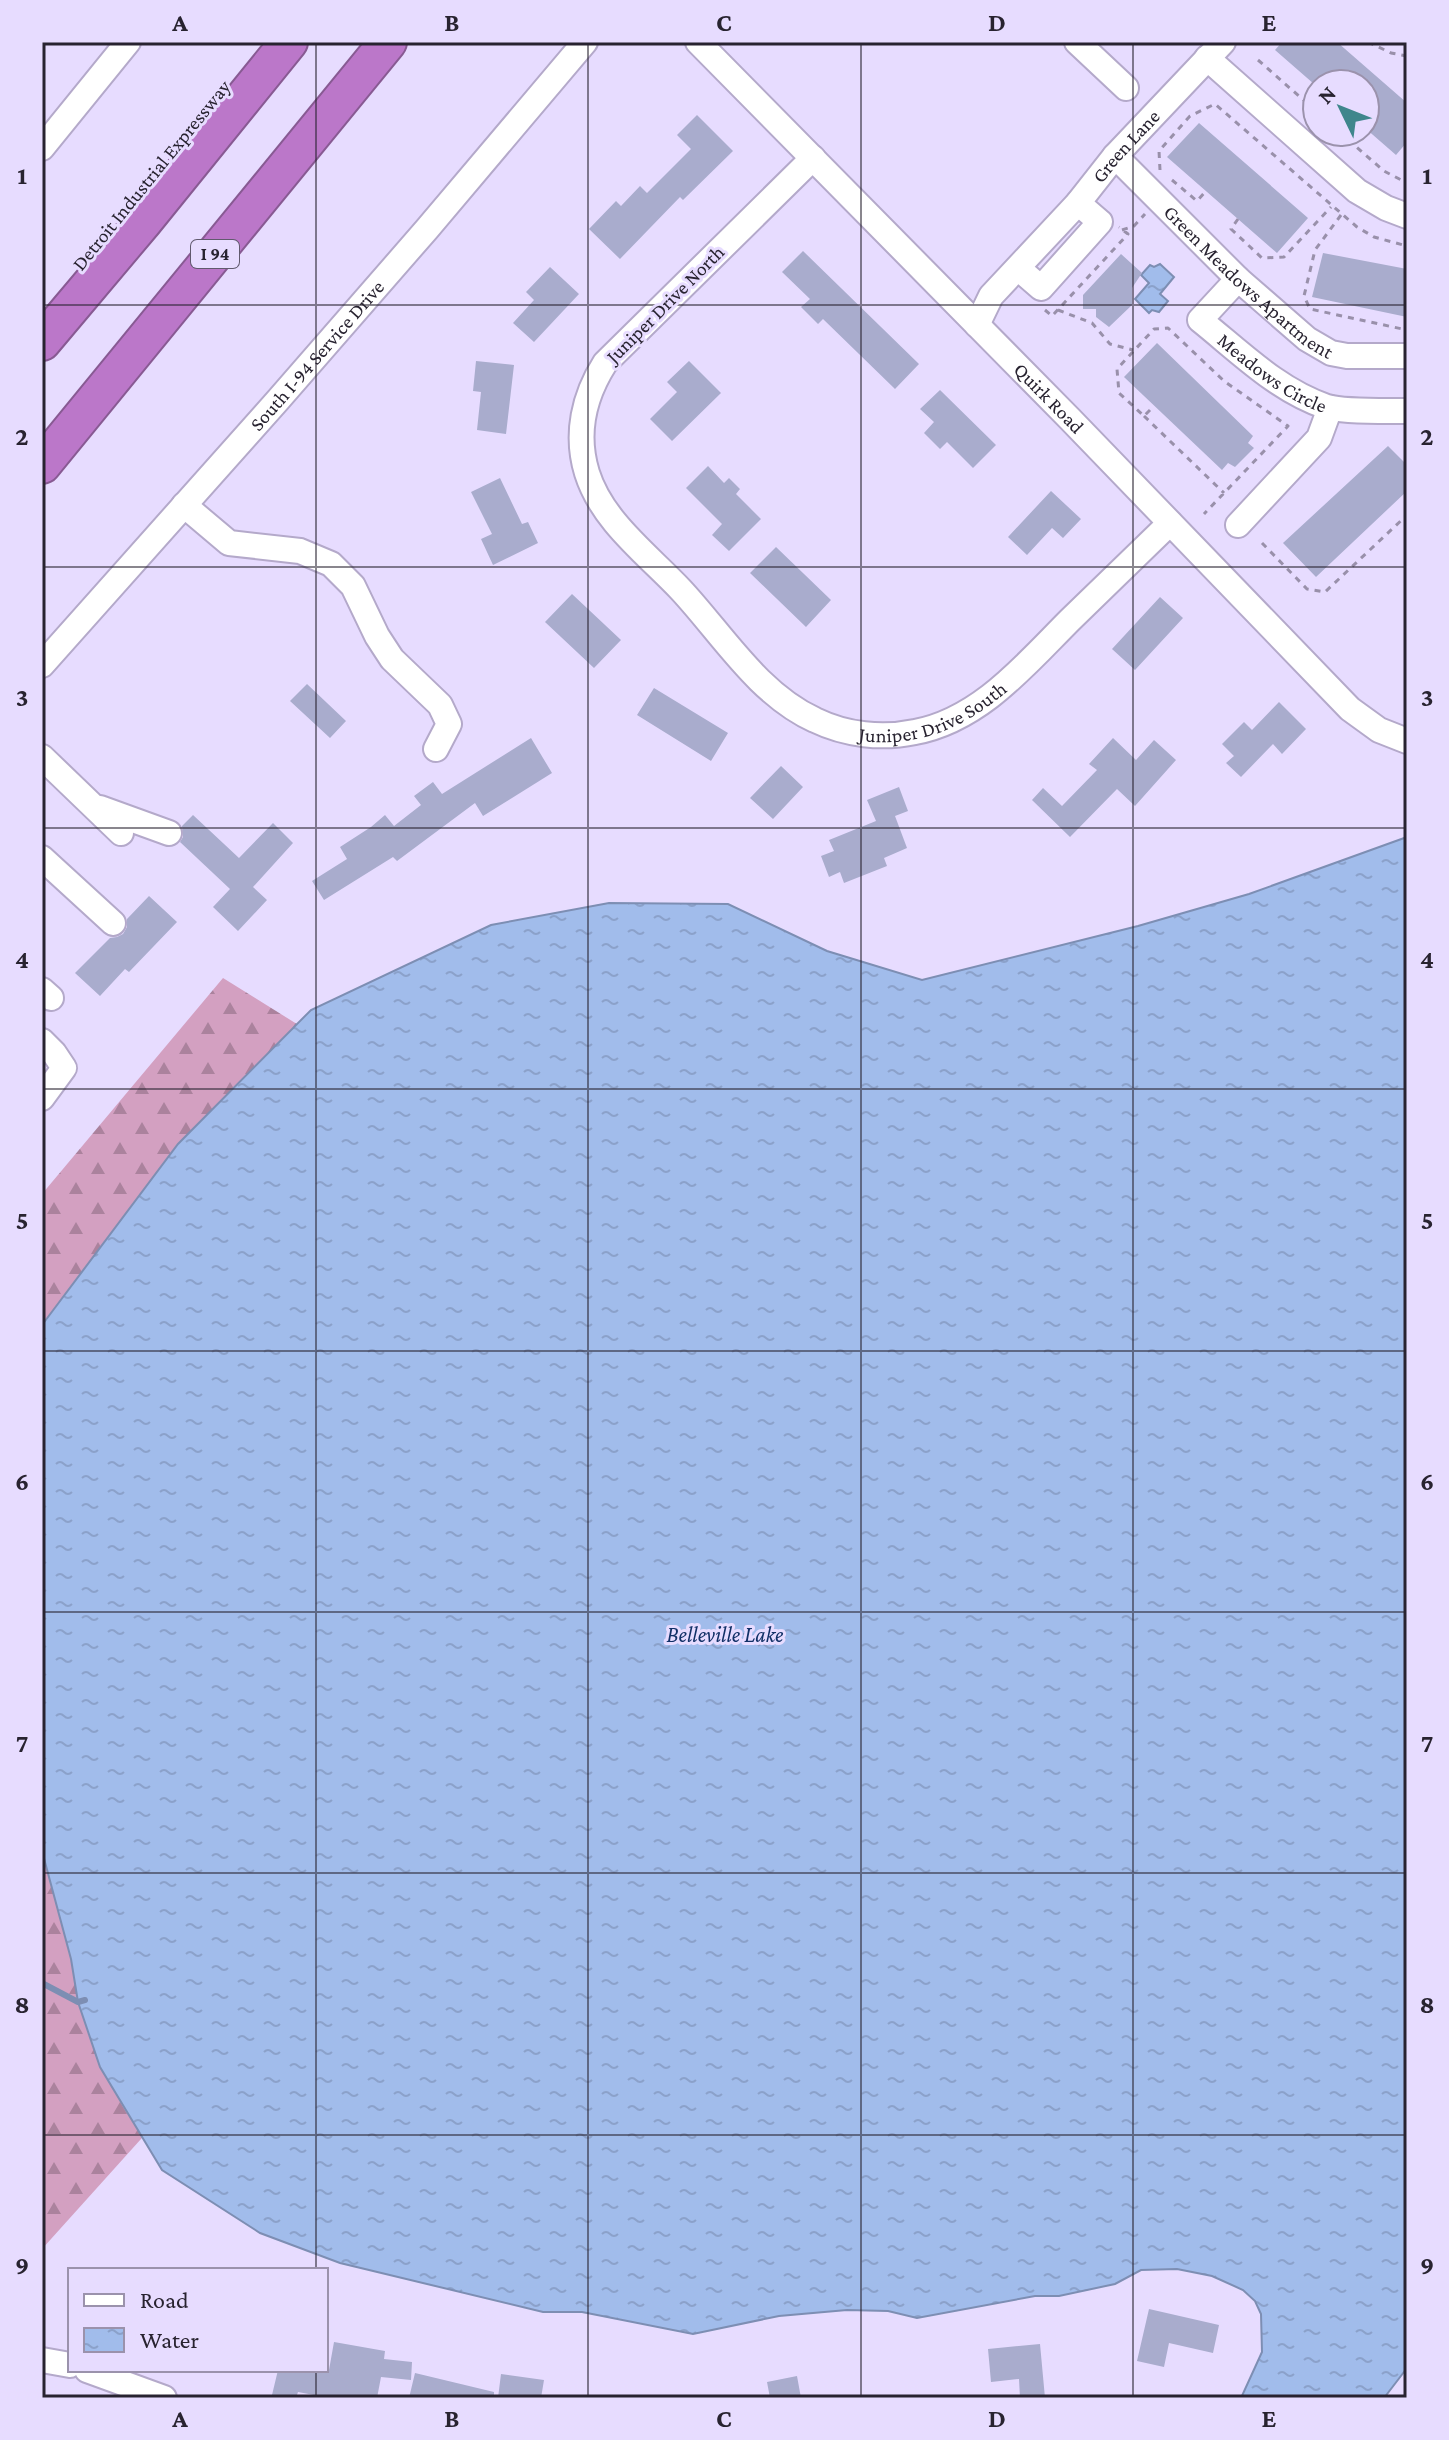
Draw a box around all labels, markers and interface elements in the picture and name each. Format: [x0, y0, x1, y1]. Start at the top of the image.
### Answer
text: A [171, 8, 188, 37]
text: B [444, 8, 460, 37]
text: C [716, 8, 732, 37]
text: D [988, 8, 1006, 37]
text: E [1262, 8, 1277, 37]
north arrow [1301, 68, 1381, 148]
street label: Detroit Industrial Expressway [67, 75, 236, 275]
text: N [1312, 81, 1341, 109]
street label: Green Lane [1087, 105, 1164, 187]
text: 1 [17, 161, 27, 190]
text: 1 [1422, 161, 1432, 190]
street label: Green Meadows Apartment [1160, 201, 1338, 363]
road number: I 94 [191, 240, 239, 268]
street label: Juniper Drive North [600, 240, 729, 370]
street label: South I-94 Service Drive [245, 276, 388, 435]
street label: Meadows Circle [1213, 328, 1330, 417]
street label: Quirk Road [1010, 358, 1089, 438]
text: 2 [15, 422, 29, 451]
text: 2 [1420, 422, 1434, 451]
street label: Juniper Drive South [856, 677, 1011, 747]
text: 3 [16, 683, 28, 712]
text: 3 [1421, 683, 1433, 712]
text: 4 [15, 945, 29, 974]
text: 4 [1420, 945, 1434, 974]
text: 5 [16, 1206, 28, 1235]
text: 5 [1421, 1206, 1433, 1235]
text: 6 [15, 1467, 29, 1496]
text: 6 [1420, 1467, 1434, 1496]
water label: Belleville Lake [667, 1622, 784, 1647]
text: 7 [16, 1729, 28, 1758]
text: 7 [1421, 1729, 1433, 1758]
text: 8 [14, 1990, 30, 2019]
text: 8 [1419, 1990, 1435, 2019]
text: 9 [15, 2251, 29, 2280]
text: 9 [1420, 2251, 1434, 2280]
legend [68, 2268, 328, 2372]
text: Road [140, 2286, 189, 2313]
text: Water [140, 2326, 199, 2353]
text: A [171, 2404, 188, 2433]
text: B [444, 2404, 460, 2433]
text: C [716, 2404, 732, 2433]
text: D [988, 2404, 1006, 2433]
text: E [1262, 2404, 1277, 2433]

